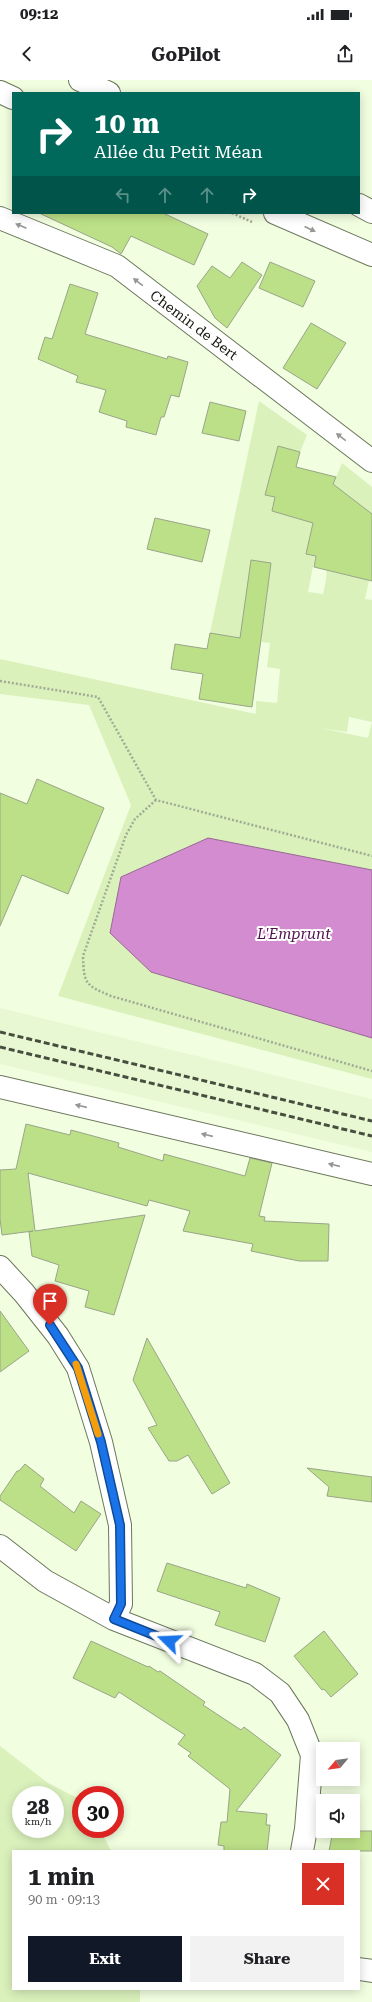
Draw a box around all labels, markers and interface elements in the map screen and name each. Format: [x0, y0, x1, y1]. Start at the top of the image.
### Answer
text: 09:12 [20, 5, 58, 23]
icon: back [16, 43, 38, 65]
icon: share [334, 43, 356, 65]
text: GoPilot [151, 44, 221, 65]
text: 10 m [94, 107, 159, 140]
icon: right [28, 108, 80, 160]
text: Allée du Petit Méan [94, 141, 263, 162]
icon: left [112, 184, 134, 206]
icon: ahead [154, 184, 176, 206]
icon: ahead [196, 184, 218, 206]
icon: right [238, 184, 260, 206]
one-way arrow [14, 223, 26, 229]
one-way arrow [305, 226, 317, 232]
one-way arrow [132, 278, 143, 286]
street label: Chemin de Bert [147, 287, 241, 363]
one-way arrow [336, 434, 346, 442]
water label: L'Emprunt [256, 925, 331, 943]
one-way arrow [75, 1102, 87, 1108]
one-way arrow [201, 1132, 214, 1138]
one-way arrow [328, 1161, 340, 1167]
pin [33, 1284, 67, 1325]
icon: arrive [39, 1290, 61, 1312]
position arrow [148, 1620, 190, 1662]
north arrow [316, 1742, 360, 1786]
map controls [316, 1742, 360, 1838]
speed limit sign: 30 [72, 1786, 124, 1838]
button: sound [316, 1794, 360, 1838]
text: 28 [27, 1795, 49, 1819]
text: km/h [25, 1816, 51, 1827]
text: 1 min [28, 1863, 95, 1891]
button: close [302, 1863, 344, 1905]
text: 90 m · 09:13 [28, 1892, 100, 1907]
button: Exit [28, 1936, 182, 1982]
button: Share [190, 1936, 344, 1982]

